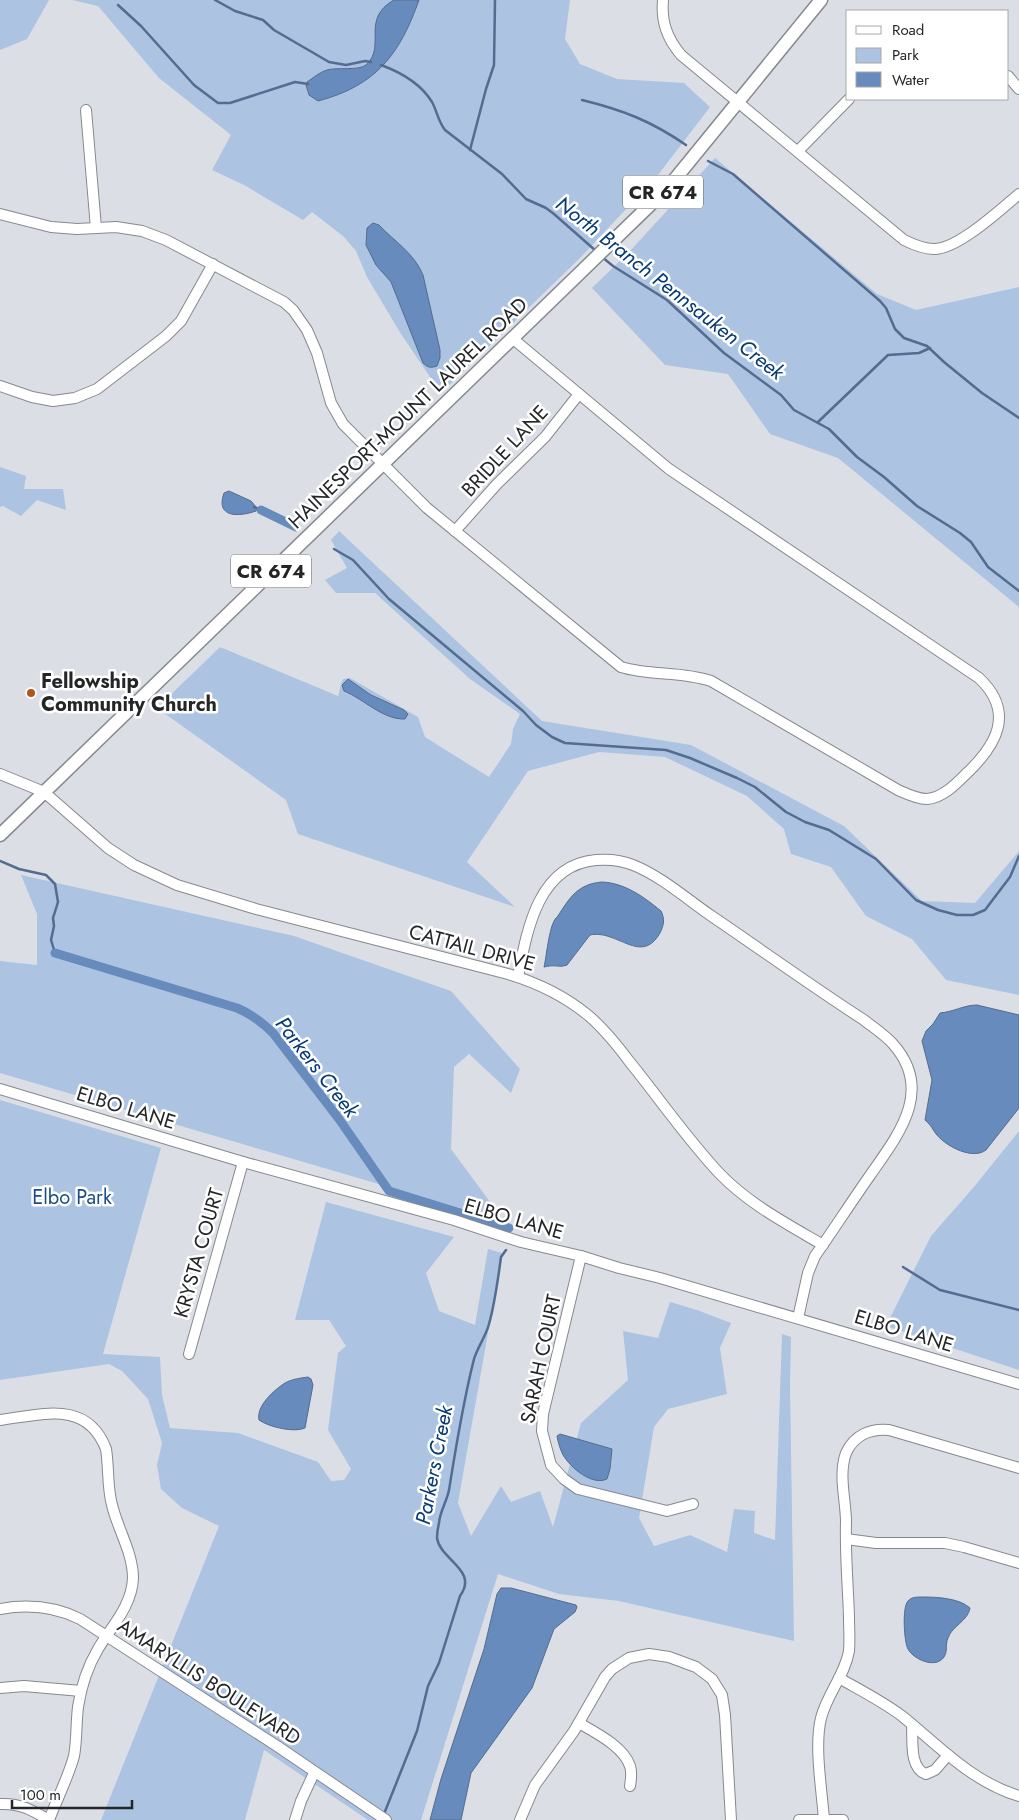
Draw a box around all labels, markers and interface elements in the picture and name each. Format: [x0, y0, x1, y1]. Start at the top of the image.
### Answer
legend [846, 10, 1009, 100]
text: Road [892, 19, 924, 41]
text: Park [892, 44, 919, 66]
text: Water [892, 69, 930, 91]
road number: CR 674 [623, 176, 703, 208]
water label: North Branch Pennsauken Creek [549, 189, 792, 388]
street label: HAINESPORT-MOUNT LAUREL ROAD [282, 291, 534, 535]
street label: BRIDLE LANE [455, 399, 555, 503]
road number: CR 674 [231, 554, 311, 588]
place label: Fellowship Community Church [41, 667, 217, 719]
marker: Fellowship Community Church [25, 687, 37, 699]
street label: CATTAIL DRIVE [406, 917, 538, 979]
water label: Parkers Creek [268, 1010, 367, 1124]
street label: ELBO LANE [73, 1079, 179, 1137]
park label: Elbo Park [32, 1183, 112, 1212]
street label: KRYSTA COURT [167, 1184, 232, 1321]
street label: ELBO LANE [461, 1191, 567, 1247]
street label: SARAH COURT [513, 1291, 569, 1426]
street label: ELBO LANE [851, 1302, 957, 1360]
water label: Parkers Creek [408, 1402, 460, 1527]
street label: AMARYLLIS BOULEVARD [112, 1612, 306, 1752]
scale bar [12, 1778, 132, 1810]
text: 100 m [20, 1784, 61, 1806]

